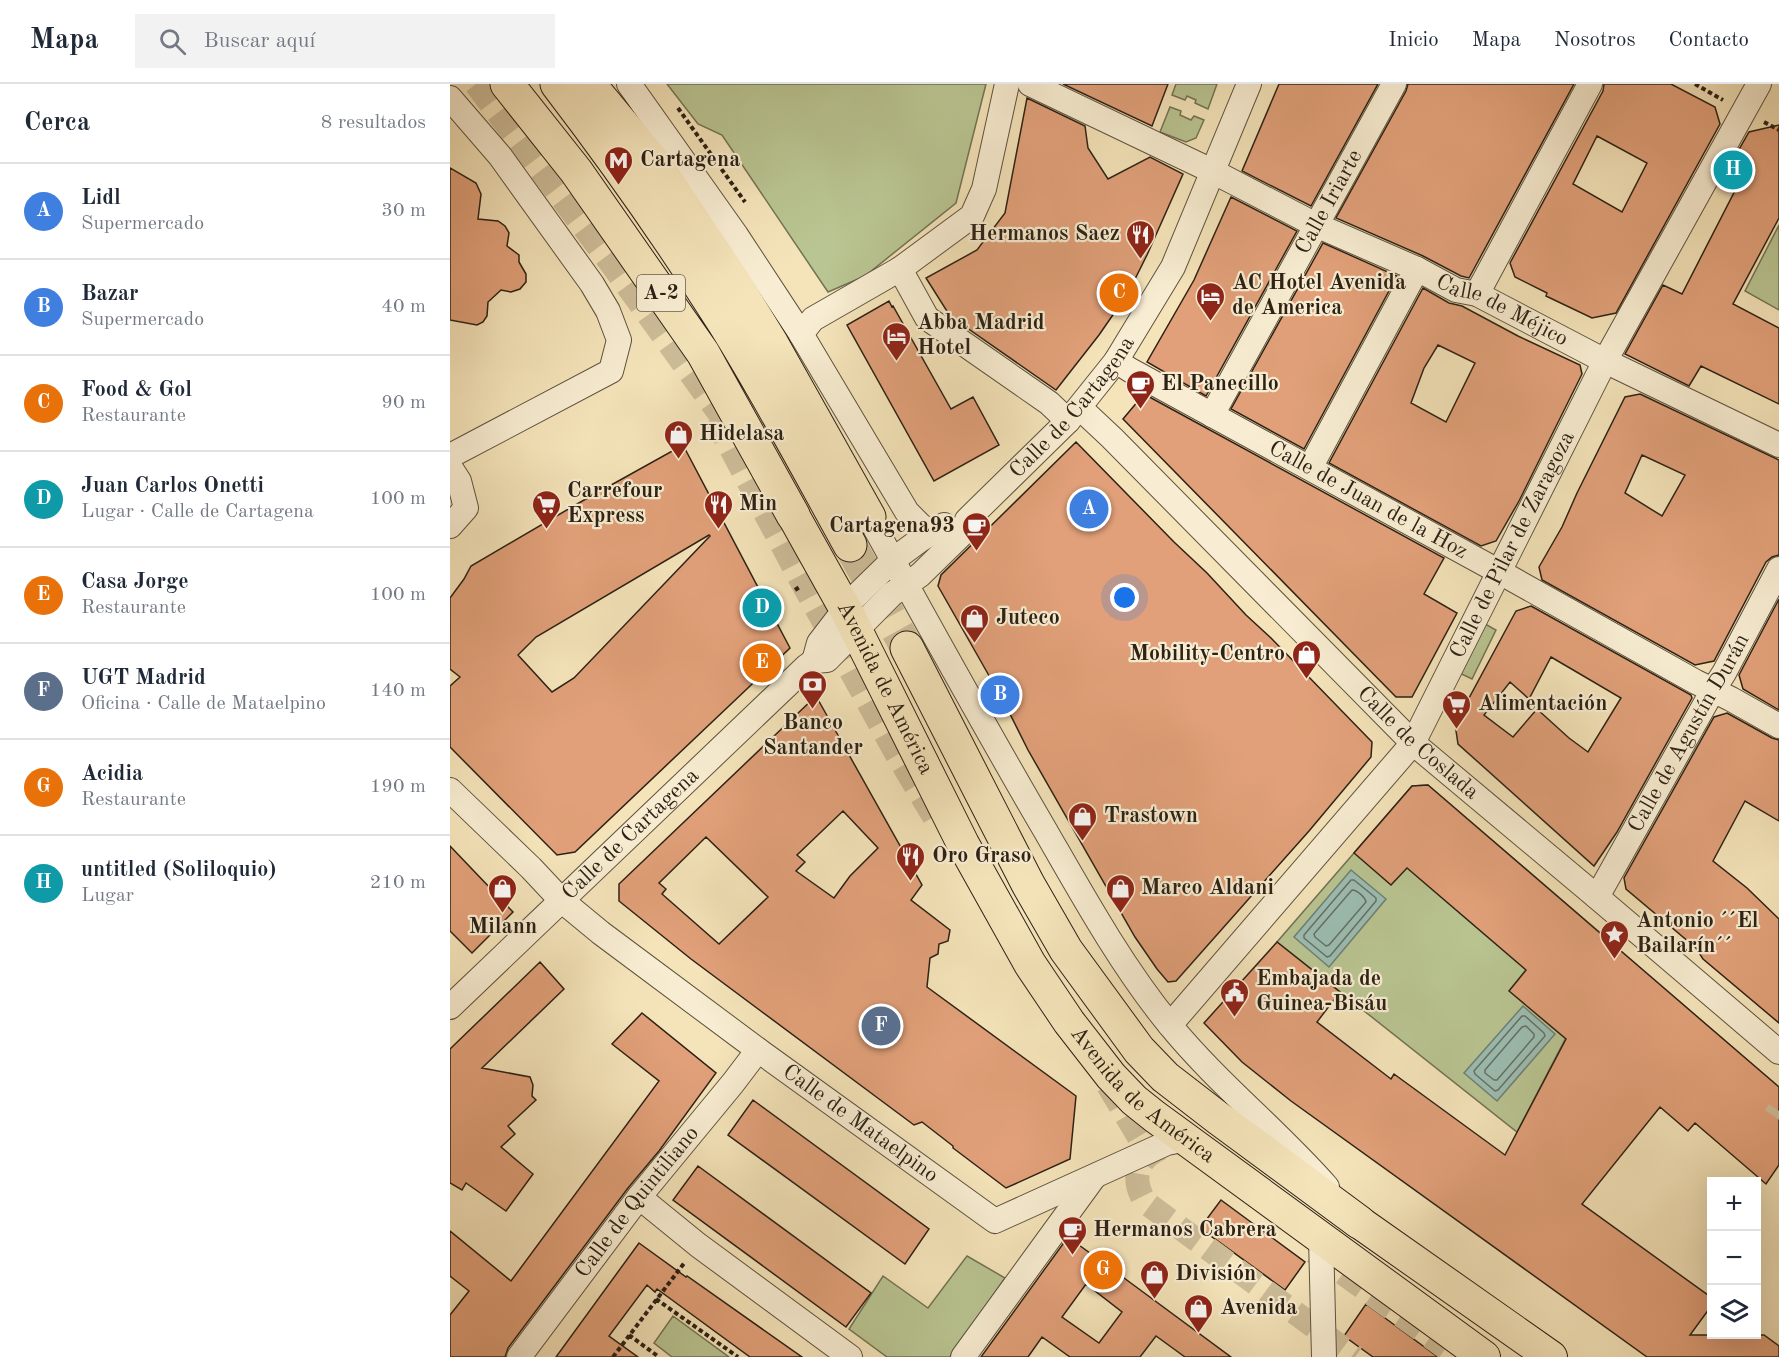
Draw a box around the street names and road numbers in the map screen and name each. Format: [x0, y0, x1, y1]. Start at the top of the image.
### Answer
street label: Calle Iriarte [1292, 146, 1366, 258]
street label: Calle de Méjico [1432, 270, 1572, 351]
road number: A-2 [637, 275, 685, 311]
street label: Calle de Cartagena [1006, 333, 1139, 482]
street label: Calle de Pilar de Zaragoza [1446, 428, 1579, 662]
street label: Calle de Juan de la Hoz [1265, 437, 1471, 563]
street label: Avenida de América [833, 598, 937, 778]
street label: Calle de Agustín Durán [1625, 630, 1754, 836]
street label: Calle de Coslada [1353, 682, 1483, 804]
street label: Calle de Cartagena [558, 764, 703, 904]
street label: Avenida de América [1066, 1022, 1219, 1167]
street label: Calle de Mataelpino [778, 1060, 942, 1187]
street label: Calle de Quintiliano [571, 1122, 703, 1282]

